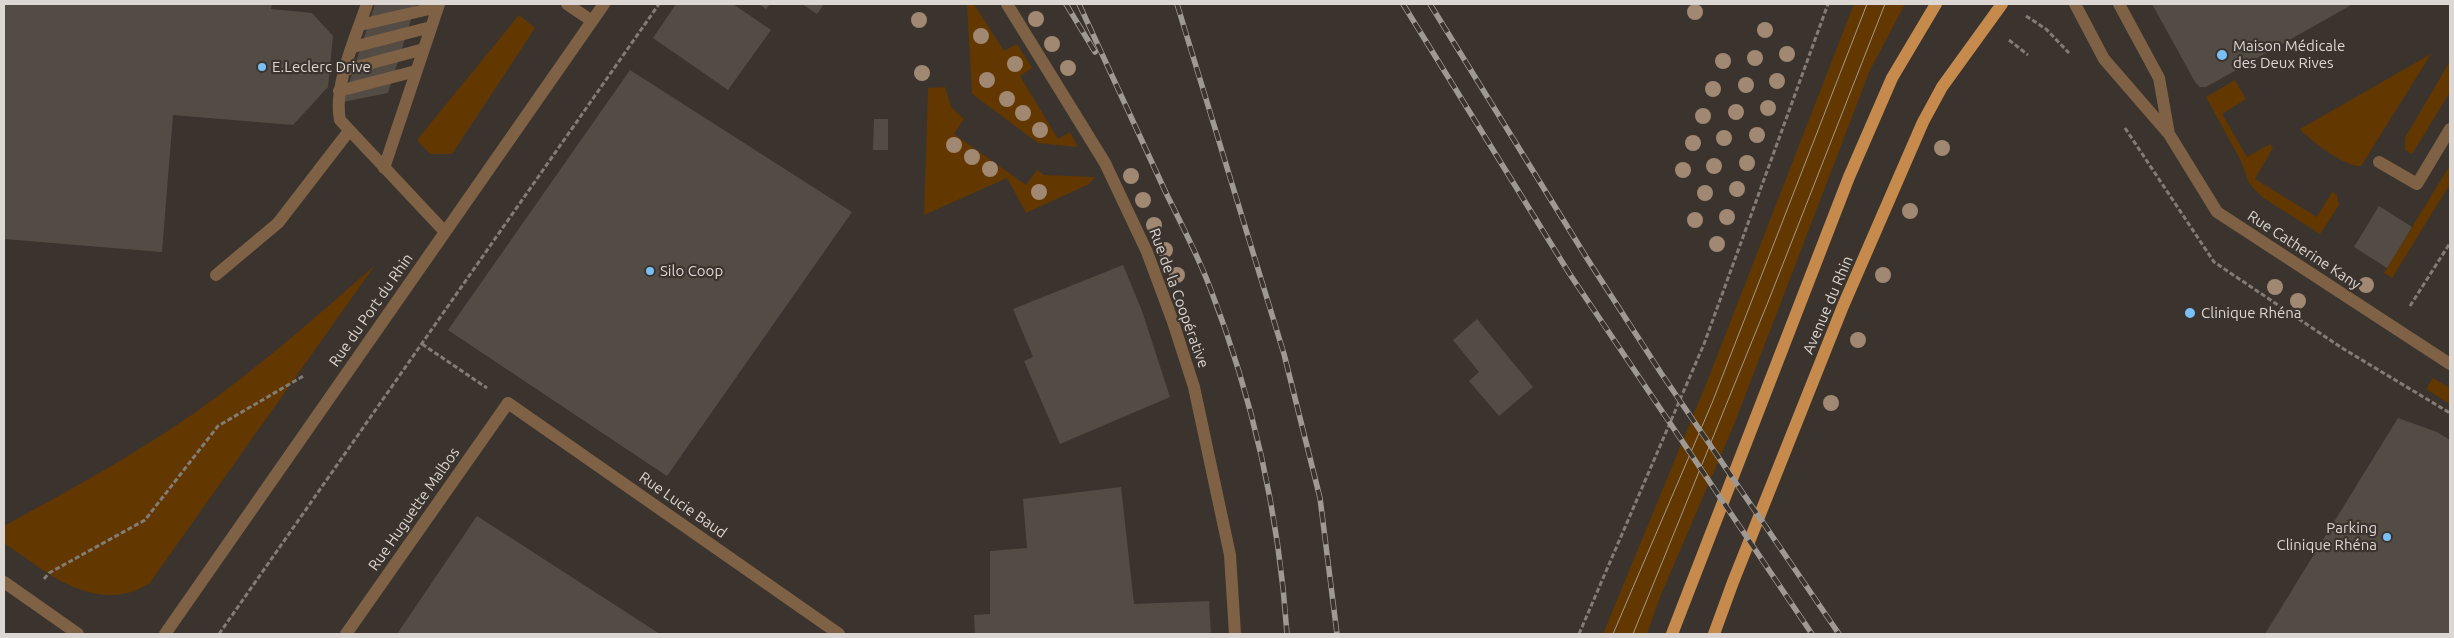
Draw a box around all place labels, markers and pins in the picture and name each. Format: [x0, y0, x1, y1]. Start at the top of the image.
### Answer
place label: Maison Médicale des Deux Rives [2233, 37, 2345, 72]
marker: Maison Médicale des Deux Rives [2215, 48, 2229, 62]
place label: E.Leclerc Drive [272, 58, 371, 76]
marker: E.Leclerc Drive [256, 61, 268, 73]
place label: Silo Coop [660, 262, 723, 280]
marker: Silo Coop [644, 265, 656, 277]
place label: Clinique Rhéna [2201, 304, 2302, 322]
marker: Clinique Rhéna [2183, 306, 2197, 320]
place label: Parking Clinique Rhéna [2276, 519, 2377, 554]
marker: Parking Clinique Rhéna [2381, 531, 2393, 543]

